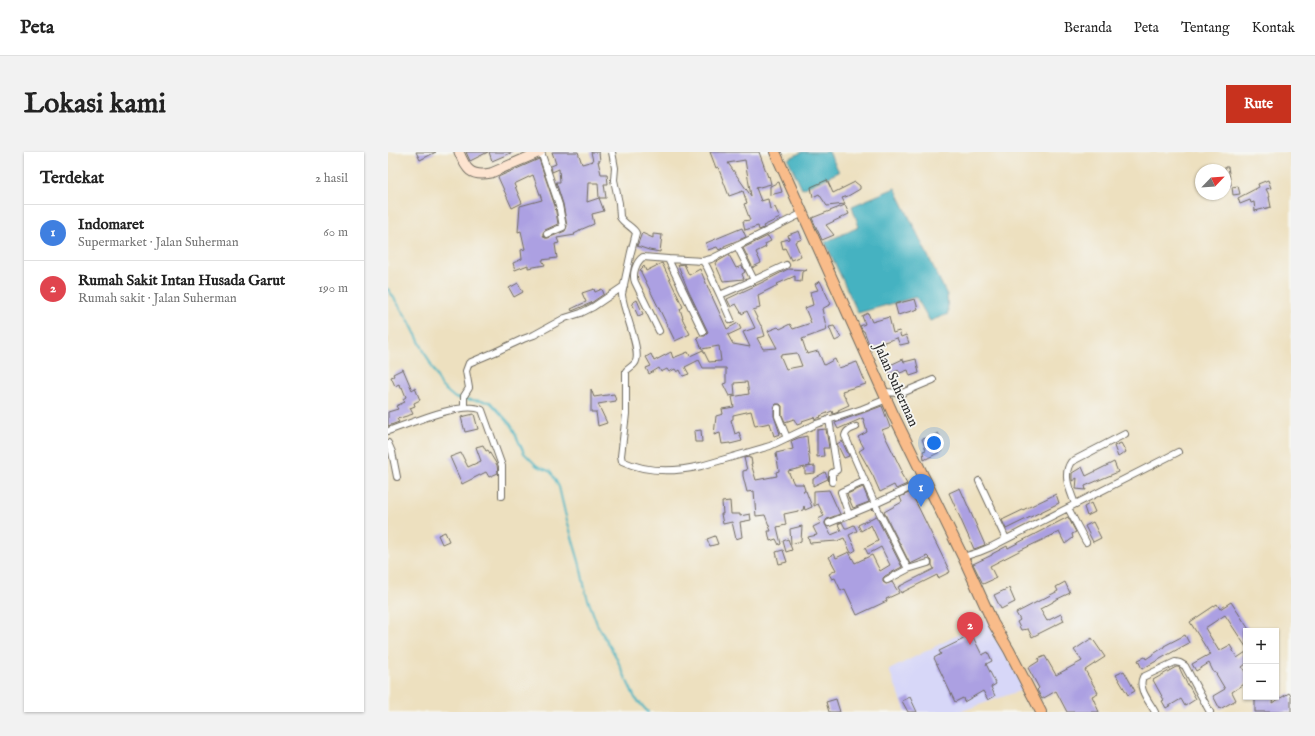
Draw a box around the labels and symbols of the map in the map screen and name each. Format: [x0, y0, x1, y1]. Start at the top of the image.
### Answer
north arrow [1195, 164, 1231, 200]
street label: Jalan Suherman [869, 339, 923, 430]
your location [924, 433, 944, 453]
pin: 1 [908, 474, 934, 507]
pin: 2 [957, 612, 983, 645]

